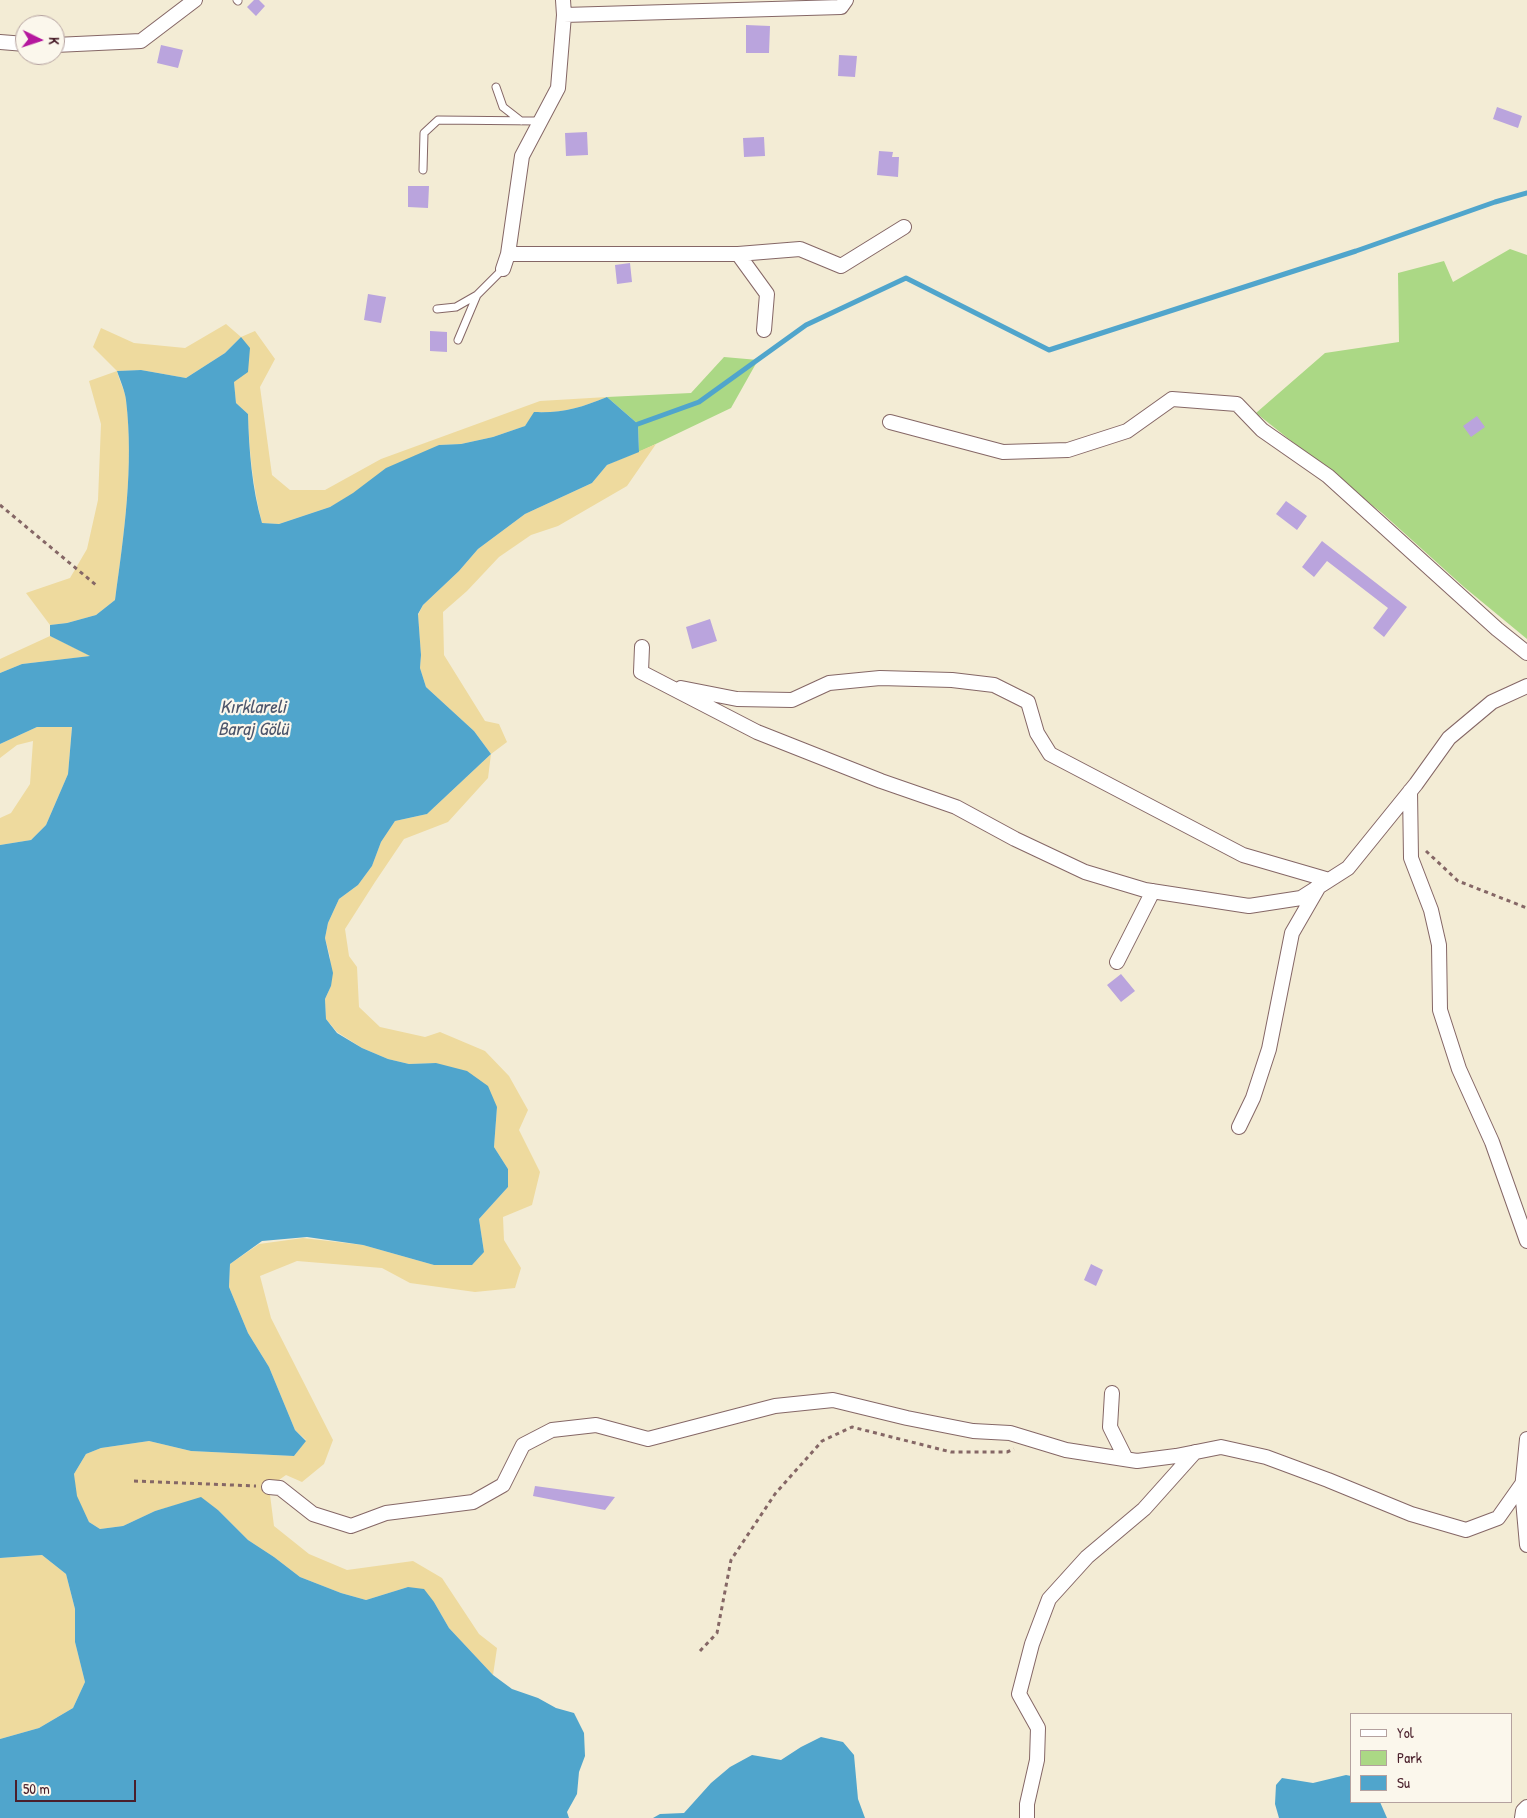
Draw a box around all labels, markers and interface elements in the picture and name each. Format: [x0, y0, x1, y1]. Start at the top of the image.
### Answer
north arrow [15, 15, 65, 65]
text: K [45, 37, 64, 45]
water label: Kırklareli Baraj Gölü [218, 697, 288, 741]
legend [1350, 1713, 1512, 1803]
text: Yol [1397, 1722, 1414, 1743]
text: Park [1397, 1747, 1422, 1768]
scale bar [18, 1770, 139, 1802]
text: Su [1397, 1772, 1410, 1793]
text: 50 m [23, 1778, 50, 1799]

